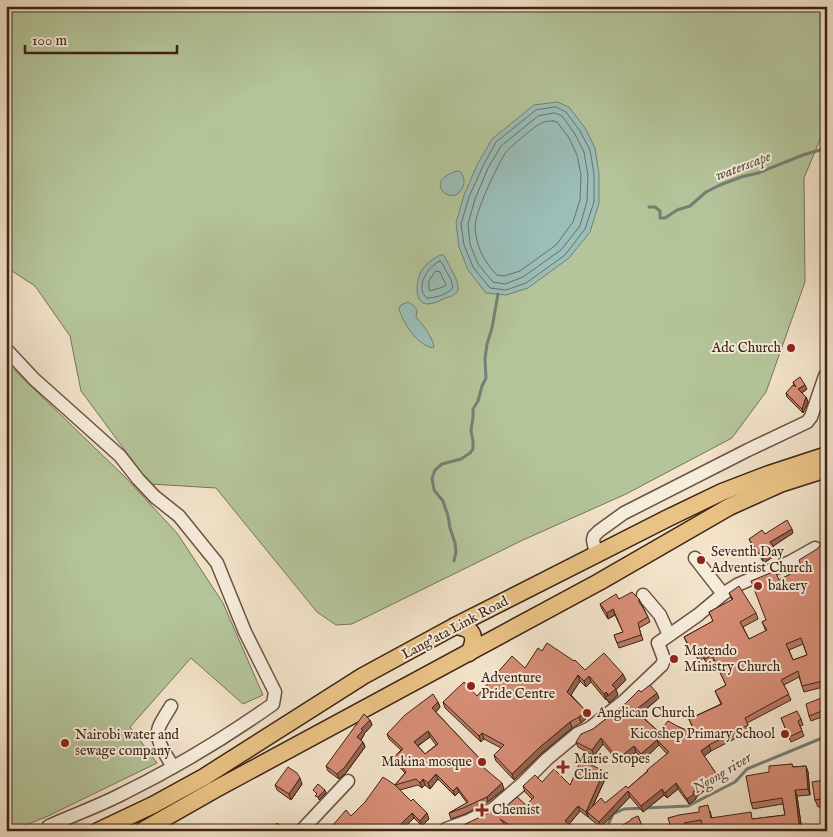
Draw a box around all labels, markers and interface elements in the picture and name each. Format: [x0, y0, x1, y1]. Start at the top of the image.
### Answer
scale bar [25, 22, 178, 54]
text: 100 m [32, 31, 68, 50]
water label: waterscape [713, 147, 773, 185]
place label: Adc Church [711, 339, 782, 357]
marker: Adc Church [785, 342, 797, 354]
place label: Seventh Day Adventist Church [710, 543, 813, 577]
marker: Seventh Day Adventist Church [695, 554, 707, 566]
place label: bakery [768, 577, 807, 595]
marker: bakery [752, 580, 764, 592]
street label: Lang'ata Link Road [399, 592, 512, 664]
place label: Matendo Ministry Church [684, 642, 781, 676]
marker: Matendo Ministry Church [668, 653, 680, 665]
place label: Adventure Pride Centre [480, 669, 556, 703]
marker: Adventure Pride Centre [465, 680, 477, 692]
place label: Anglican Church [596, 704, 695, 722]
marker: Anglican Church [581, 707, 593, 719]
place label: Kicoshep Primary School [630, 725, 775, 743]
place label: Nairobi water and sewage company [75, 726, 180, 760]
marker: Kicoshep Primary School [779, 728, 791, 740]
marker: Nairobi water and sewage company [59, 737, 71, 749]
water label: Ngong river [689, 748, 756, 799]
place label: Marie Stopes Clinic [574, 750, 650, 784]
place label: Makina mosque [381, 753, 473, 771]
marker: Makina mosque [476, 756, 488, 768]
marker: Marie Stopes Clinic [556, 760, 570, 774]
place label: Chemist [492, 801, 540, 819]
marker: Chemist [476, 804, 488, 816]

